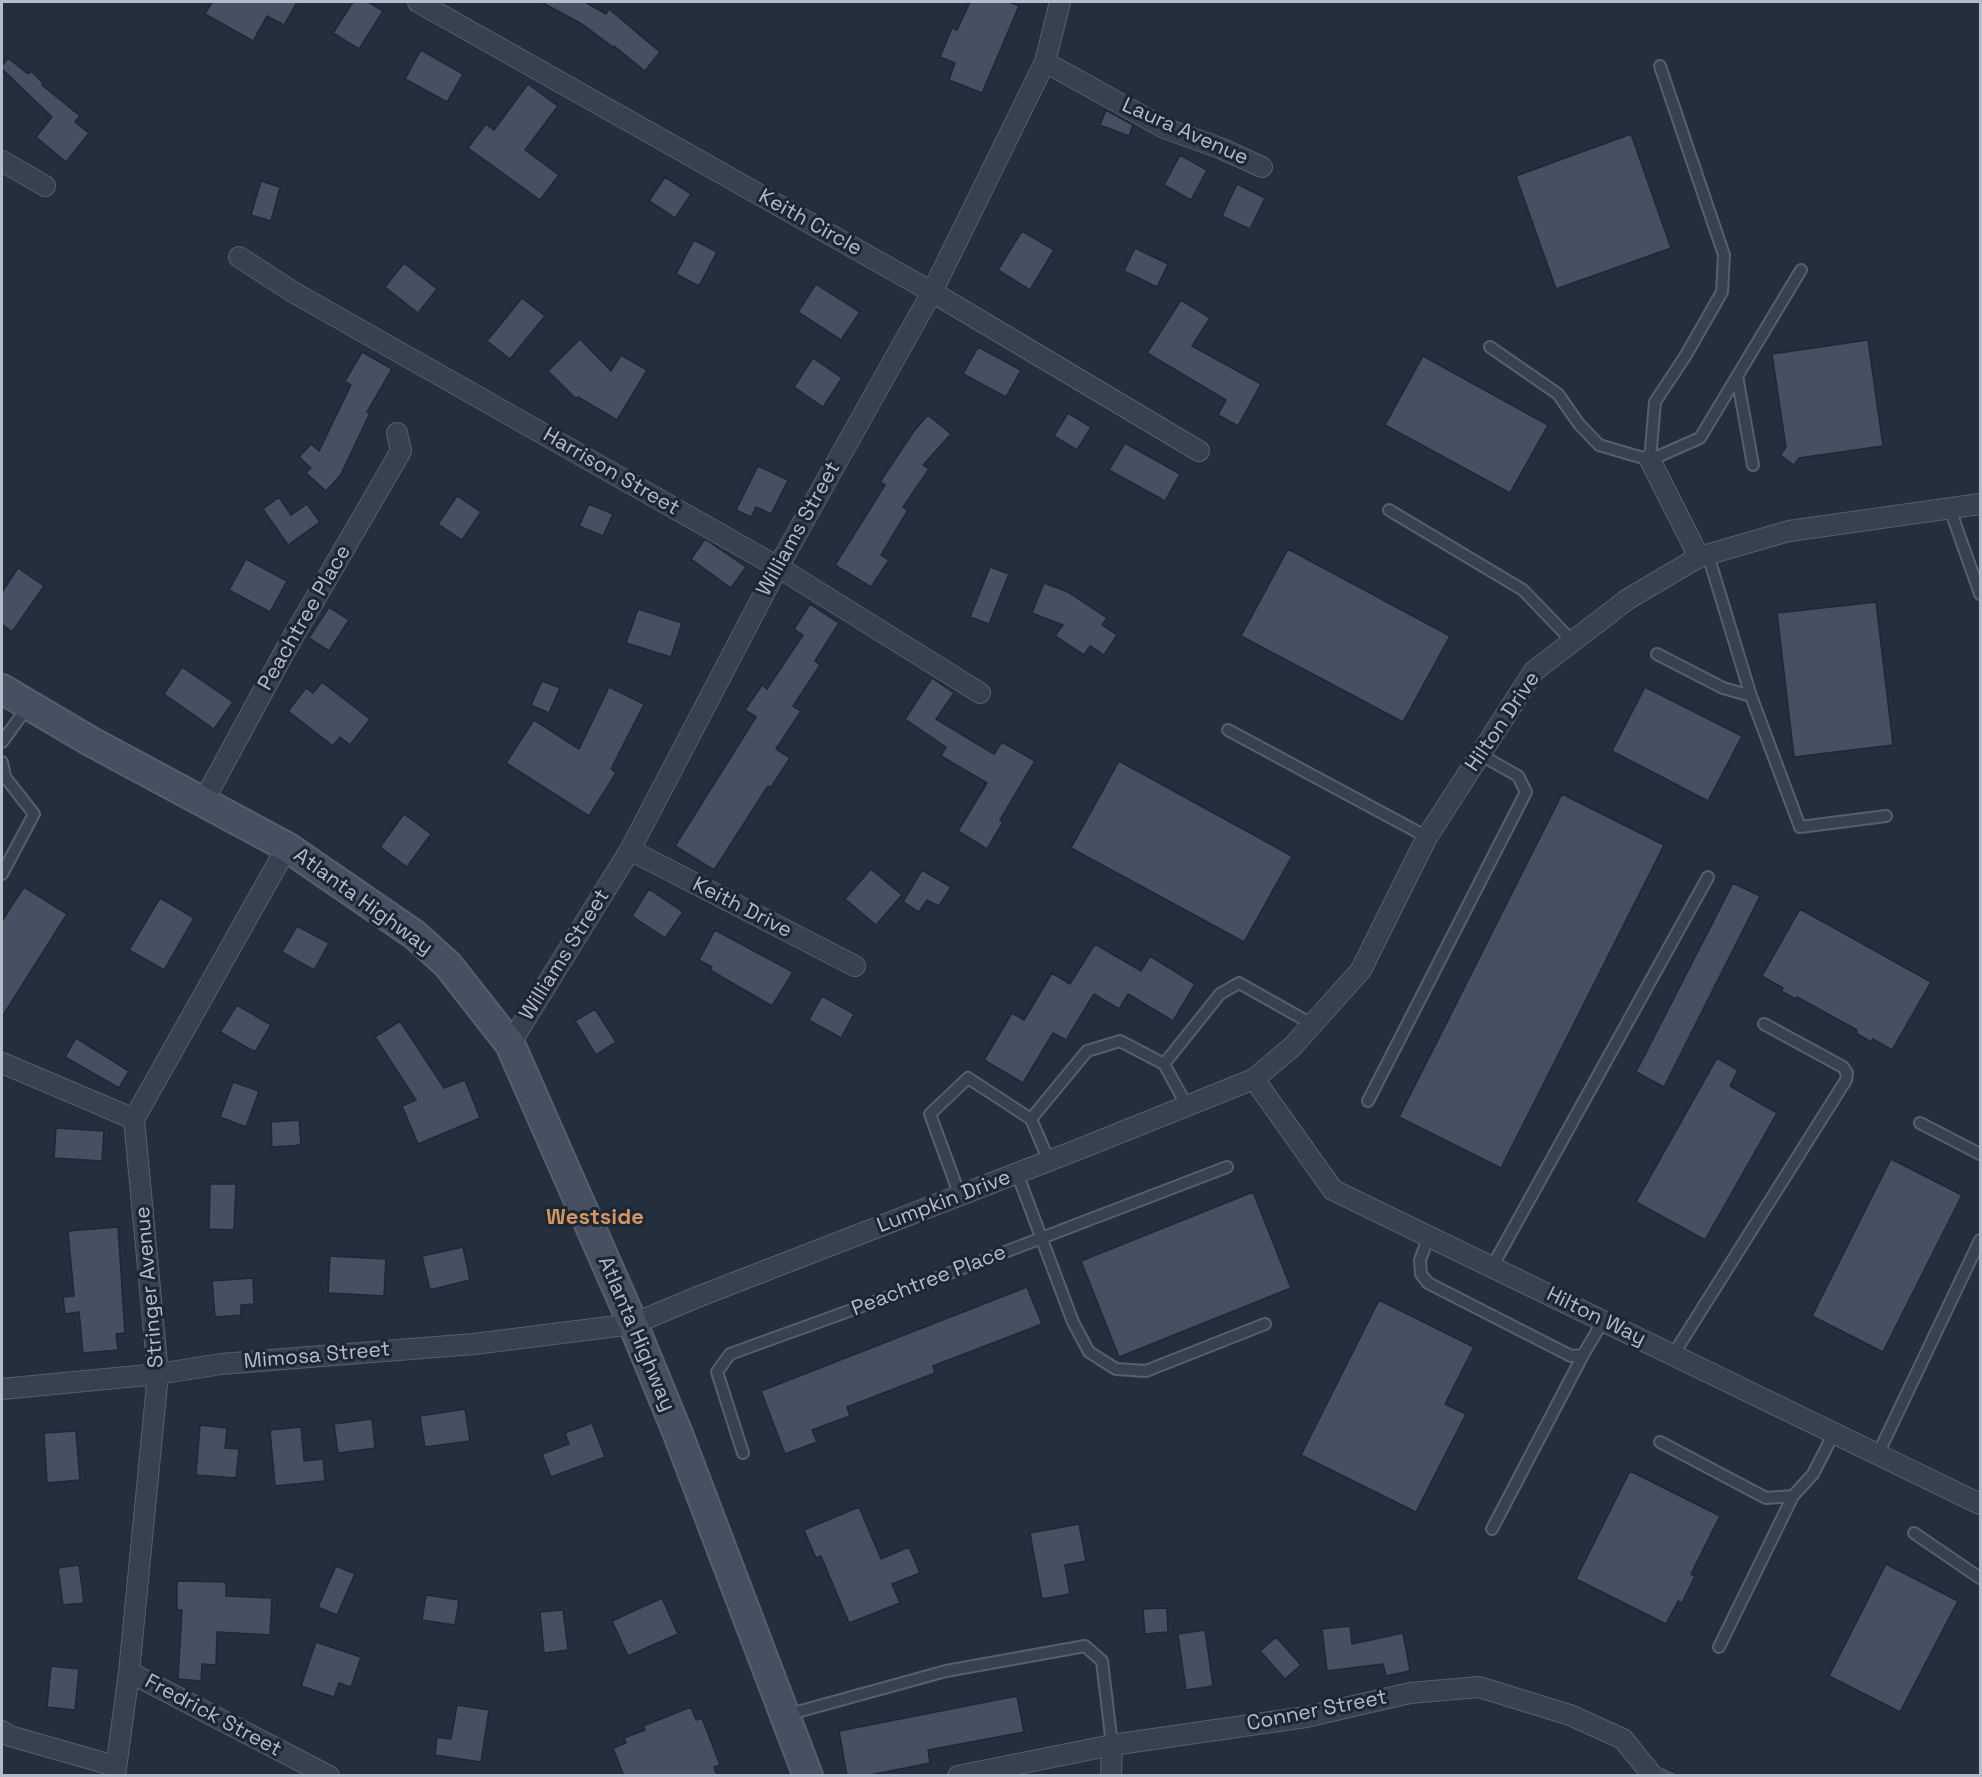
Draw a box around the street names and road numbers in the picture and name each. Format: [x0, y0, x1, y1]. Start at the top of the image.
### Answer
street label: Laura Avenue [1118, 93, 1252, 171]
street label: Keith Circle [754, 184, 866, 262]
street label: Harrison Street [538, 423, 684, 521]
street label: Williams Street [752, 457, 846, 601]
street label: Peachtree Place [253, 541, 357, 695]
street label: Hilton Drive [1460, 667, 1546, 777]
street label: Atlanta Highway [289, 843, 437, 961]
street label: Keith Drive [688, 872, 796, 944]
street label: Williams Street [515, 885, 615, 1025]
street label: Lumpkin Drive [874, 1165, 1014, 1239]
street label: Stringer Avenue [130, 1205, 170, 1369]
street label: Peachtree Place [848, 1240, 1010, 1322]
street label: Atlanta Highway [592, 1253, 680, 1415]
street label: Hilton Way [1542, 1282, 1650, 1352]
street label: Mimosa Street [243, 1337, 391, 1375]
street label: Fredrick Street [140, 1669, 286, 1763]
street label: Conner Street [1245, 1685, 1389, 1737]

